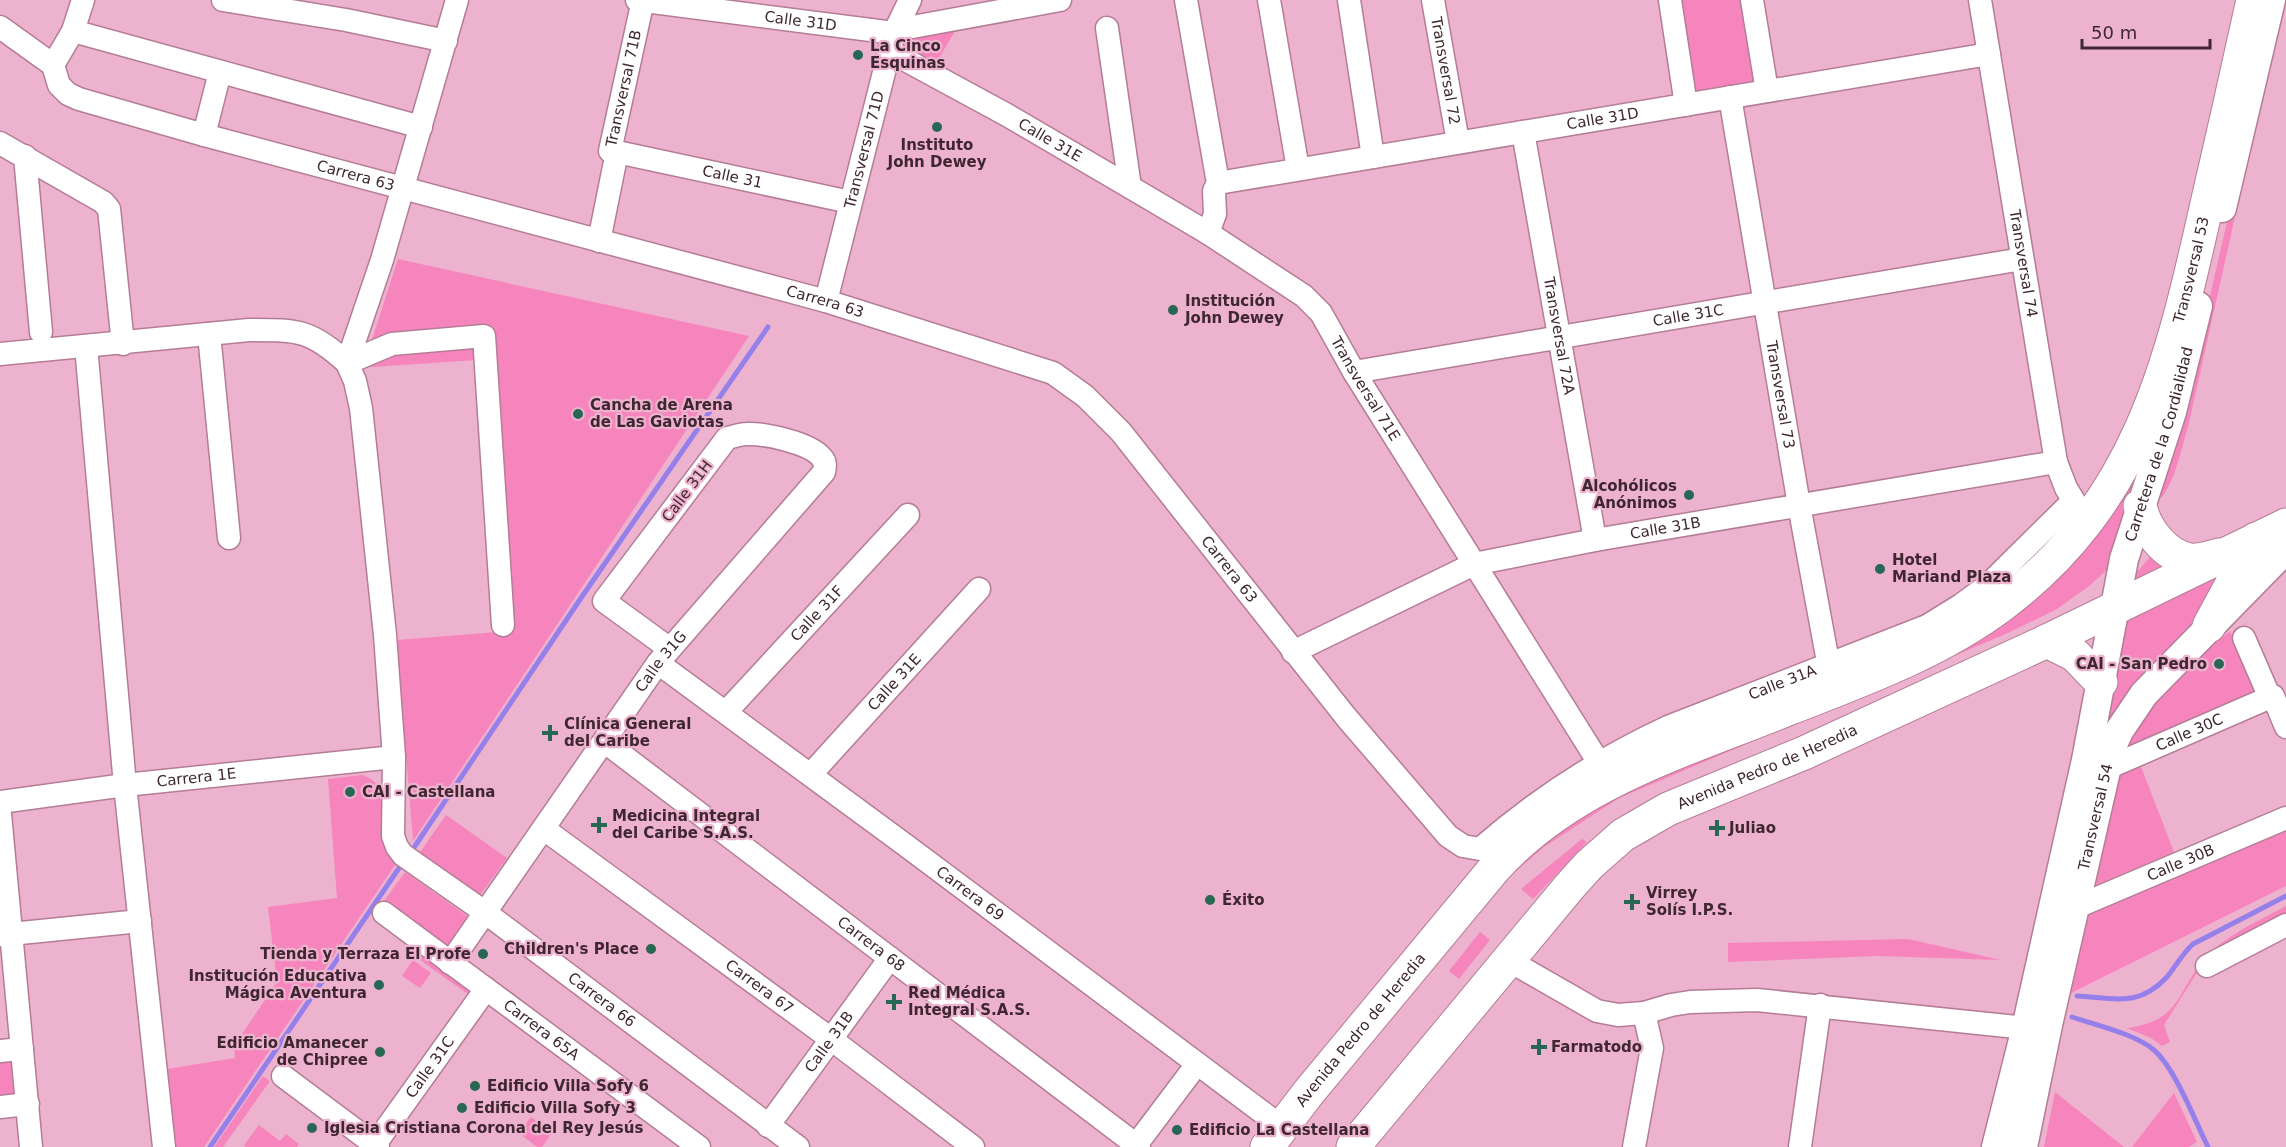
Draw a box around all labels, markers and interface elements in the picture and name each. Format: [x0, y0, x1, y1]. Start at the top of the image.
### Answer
street label: Calle 31D [763, 7, 838, 35]
scale bar [2082, 12, 2210, 50]
street label: Transversal 72 [1427, 15, 1464, 126]
text: 50 m [2091, 22, 2137, 43]
street label: Transversal 71B [602, 28, 645, 150]
place label: La Cinco Esquinas [870, 37, 946, 72]
marker: La Cinco Esquinas [851, 48, 865, 62]
street label: Transversal 71D [841, 89, 888, 211]
street label: Calle 31D [1565, 104, 1640, 134]
street label: Calle 31E [1015, 115, 1085, 166]
marker: Instituto John Dewey [930, 120, 944, 134]
place label: Instituto John Dewey [887, 136, 987, 171]
street label: Carrera 63 [315, 156, 397, 194]
street label: Calle 31 [701, 162, 764, 192]
street label: Transversal 74 [2005, 207, 2041, 319]
street label: Transversal 53 [2169, 215, 2213, 326]
street label: Transversal 72A [1540, 275, 1578, 397]
street label: Carrera 63 [784, 282, 866, 321]
place label: Institución John Dewey [1184, 292, 1284, 327]
street label: Calle 31C [1651, 301, 1725, 330]
marker: Institución John Dewey [1166, 303, 1180, 317]
street label: Transversal 71E [1327, 333, 1404, 444]
street label: Transversal 73 [1762, 339, 1798, 450]
street label: Carretera de la Cordialidad [2121, 345, 2197, 544]
place label: Cancha de Arena de Las Gaviotas [590, 396, 733, 431]
marker: Cancha de Arena de Las Gaviotas [571, 407, 585, 421]
street label: Calle 31H [658, 457, 716, 525]
place label: Alcohólicos Anónimos [1582, 477, 1677, 512]
marker: Alcohólicos Anónimos [1682, 488, 1696, 502]
street label: Calle 31B [1629, 513, 1702, 543]
street label: Carrera 63 [1197, 532, 1261, 606]
place label: Hotel Mariand Plaza [1892, 551, 2011, 586]
marker: Hotel Mariand Plaza [1873, 562, 1887, 576]
street label: Calle 31F [787, 582, 847, 645]
street label: Calle 31G [632, 627, 690, 696]
street label: Calle 31E [864, 650, 925, 714]
place label: CAI - San Pedro [2076, 655, 2207, 673]
marker: CAI - San Pedro [2212, 657, 2226, 671]
street label: Calle 31A [1746, 661, 1820, 704]
street label: Calle 30C [2153, 710, 2226, 755]
place label: Clínica General del Caribe [564, 715, 691, 750]
street label: Avenida Pedro de Heredia [1675, 721, 1860, 813]
marker: Clínica General del Caribe [541, 724, 559, 742]
street label: Transversal 54 [2074, 762, 2116, 873]
street label: Carrera 1E [156, 764, 237, 791]
place label: CAI - Castellana [362, 783, 495, 801]
marker: CAI - Castellana [343, 785, 357, 799]
place label: Medicina Integral del Caribe S.A.S. [612, 807, 760, 842]
marker: Medicina Integral del Caribe S.A.S. [590, 816, 608, 834]
place label: Juliao [1728, 819, 1776, 837]
marker: Juliao [1710, 821, 1724, 835]
street label: Calle 30B [2144, 840, 2217, 885]
street label: Carrera 69 [933, 862, 1007, 925]
place label: Virrey Solís I.P.S. [1646, 884, 1733, 919]
place label: Éxito [1222, 890, 1265, 909]
marker: Éxito [1203, 893, 1217, 907]
marker: Virrey Solís I.P.S. [1623, 893, 1641, 911]
street label: Carrera 68 [834, 913, 908, 975]
place label: Children's Place [504, 940, 639, 958]
marker: Children's Place [644, 942, 658, 956]
place label: Tienda y Terraza El Profe [260, 945, 471, 963]
marker: Tienda y Terraza El Profe [476, 947, 490, 961]
street label: Avenida Pedro de Heredia [1292, 949, 1429, 1110]
street label: Carrera 67 [722, 956, 797, 1018]
place label: Institución Educativa Mágica Aventura [189, 967, 367, 1002]
street label: Carrera 66 [564, 969, 639, 1031]
marker: Institución Educativa Mágica Aventura [372, 978, 386, 992]
place label: Red Médica Integral S.A.S. [908, 984, 1031, 1019]
marker: Red Médica Integral S.A.S. [885, 993, 903, 1011]
street label: Carrera 65A [500, 996, 583, 1064]
street label: Calle 31B [801, 1008, 857, 1076]
street label: Calle 31C [402, 1033, 458, 1102]
place label: Edificio Amanecer de Chipree [217, 1034, 369, 1069]
place label: Farmatodo [1551, 1038, 1642, 1056]
marker: Farmatodo [1532, 1040, 1546, 1054]
marker: Edificio Amanecer de Chipree [373, 1045, 387, 1059]
place label: Edificio Villa Sofy 6 [487, 1077, 649, 1095]
marker: Edificio Villa Sofy 6 [468, 1079, 482, 1093]
place label: Edificio Villa Sofy 3 [474, 1099, 636, 1117]
marker: Edificio Villa Sofy 3 [455, 1101, 469, 1115]
place label: Iglesia Cristiana Corona del Rey Jesús [324, 1119, 643, 1137]
marker: Iglesia Cristiana Corona del Rey Jesús [305, 1121, 319, 1135]
place label: Edificio La Castellana [1189, 1121, 1369, 1139]
marker: Edificio La Castellana [1170, 1123, 1184, 1137]

